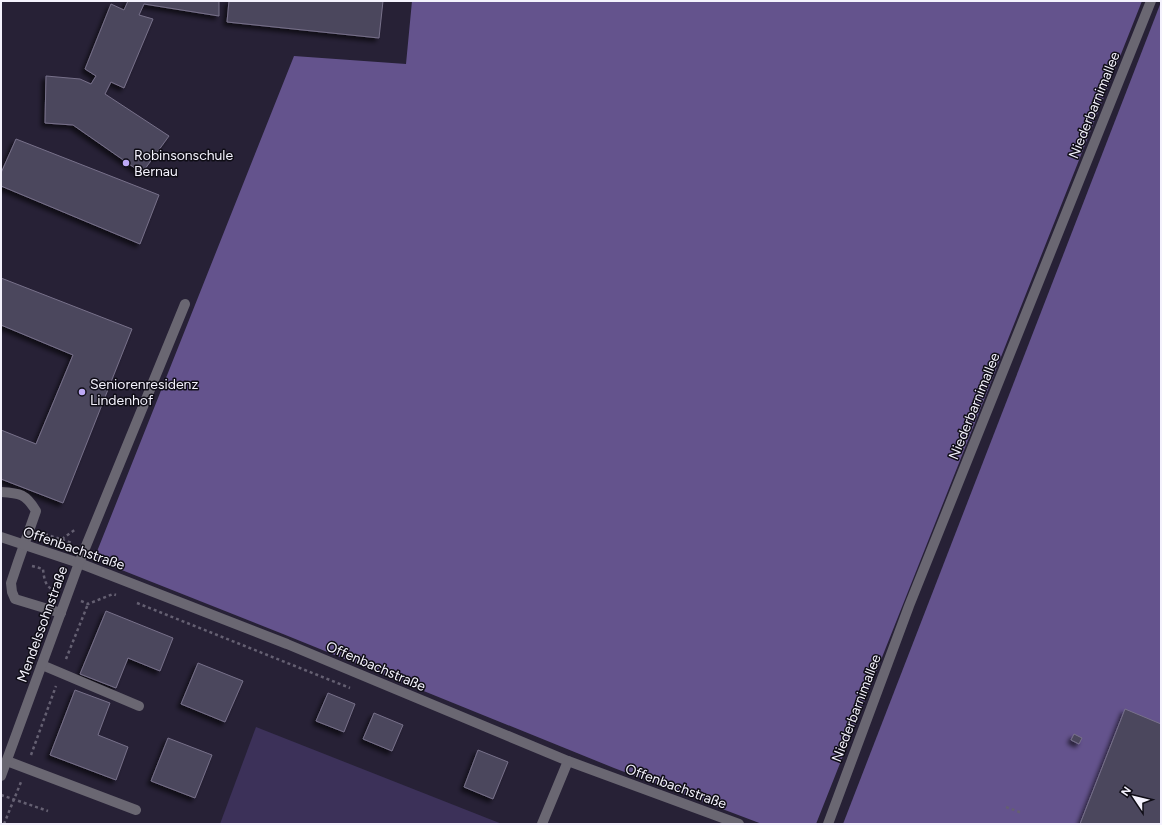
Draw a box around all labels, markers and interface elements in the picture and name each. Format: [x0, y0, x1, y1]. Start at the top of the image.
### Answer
street label: Niederbarnimallee [1065, 49, 1124, 161]
place label: Robinsonschule Bernau [134, 147, 233, 180]
marker: Robinsonschule Bernau [121, 158, 131, 168]
street label: Niederbarnimallee [945, 350, 1004, 462]
place label: Seniorenresidenz Lindenhof [90, 376, 198, 409]
marker: Seniorenresidenz Lindenhof [77, 387, 87, 397]
street label: Offenbachstraße [21, 523, 127, 574]
street label: Mendelssohnstraße [14, 563, 71, 685]
street label: Offenbachstraße [323, 638, 428, 695]
street label: Niederbarnimallee [828, 652, 885, 764]
street label: Offenbachstraße [623, 760, 729, 813]
north arrow [1114, 777, 1154, 817]
text: N [1118, 784, 1134, 799]

